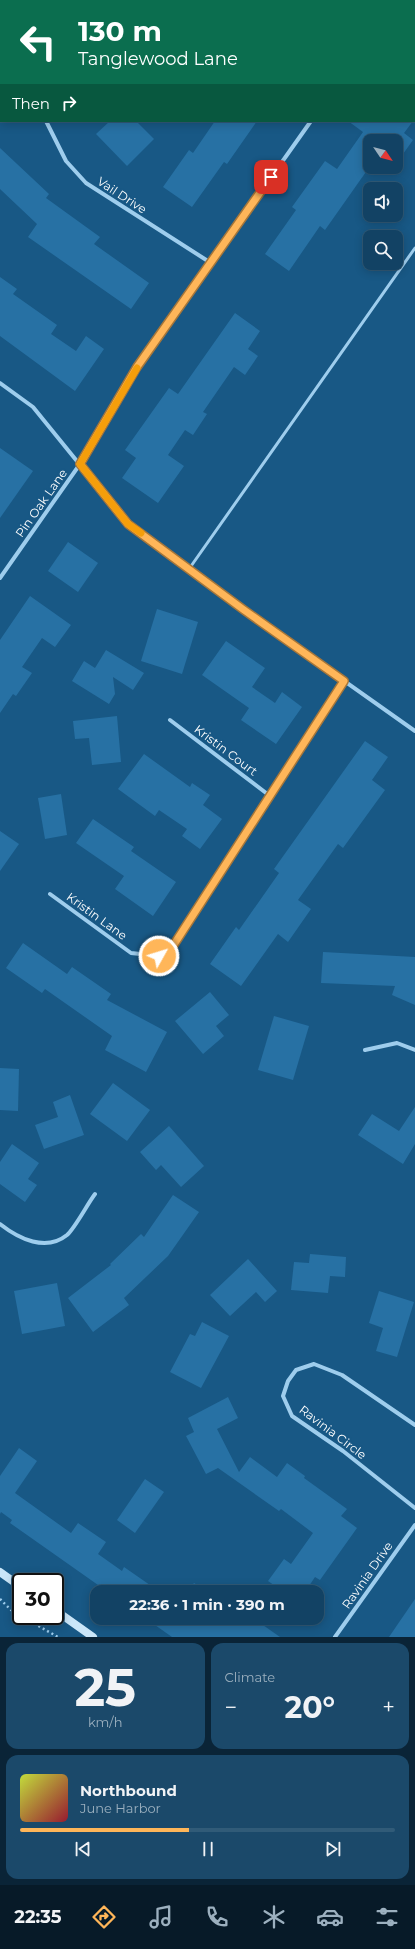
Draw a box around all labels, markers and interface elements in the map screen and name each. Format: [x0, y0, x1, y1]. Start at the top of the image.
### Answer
text: 130 m [78, 14, 162, 48]
icon: left [12, 16, 64, 68]
text: Tanglewood Lane [78, 48, 238, 70]
icon: right [58, 92, 80, 114]
text: Then [12, 94, 50, 113]
north arrow [363, 134, 403, 174]
map controls [363, 134, 403, 270]
pin [254, 160, 288, 194]
icon: arrive [260, 166, 282, 188]
street label: Vail Drive [95, 174, 149, 216]
button: sound [363, 182, 403, 222]
button: search [363, 230, 403, 270]
street label: Pin Oak Lane [12, 466, 70, 540]
street label: Kristin Court [191, 721, 261, 779]
street label: Kristin Lane [64, 889, 130, 943]
position arrow [138, 935, 180, 977]
street label: Ravinia Circle [296, 1402, 370, 1462]
street label: Ravinia Drive [338, 1539, 396, 1611]
speed limit sign: 30 [12, 1573, 64, 1625]
text: 22:36 · 1 min · 390 m [129, 1595, 285, 1614]
text: 25 [74, 1656, 136, 1719]
text: Climate [225, 1669, 275, 1685]
text: 20° [284, 1689, 335, 1726]
text: − [225, 1694, 237, 1721]
text: + [382, 1694, 395, 1721]
text: km/h [88, 1714, 123, 1730]
text: Northbound [80, 1781, 177, 1800]
text: June Harbor [80, 1800, 161, 1816]
icon: previous [72, 1838, 94, 1860]
icon: pause [197, 1838, 219, 1860]
icon: next [322, 1838, 344, 1860]
icon: directions [90, 1903, 118, 1931]
icon: music [147, 1903, 175, 1931]
icon: phone [203, 1903, 231, 1931]
icon: climate [260, 1903, 288, 1931]
icon: car [316, 1903, 344, 1931]
icon: filters [373, 1903, 401, 1931]
text: 22:35 [14, 1906, 61, 1928]

